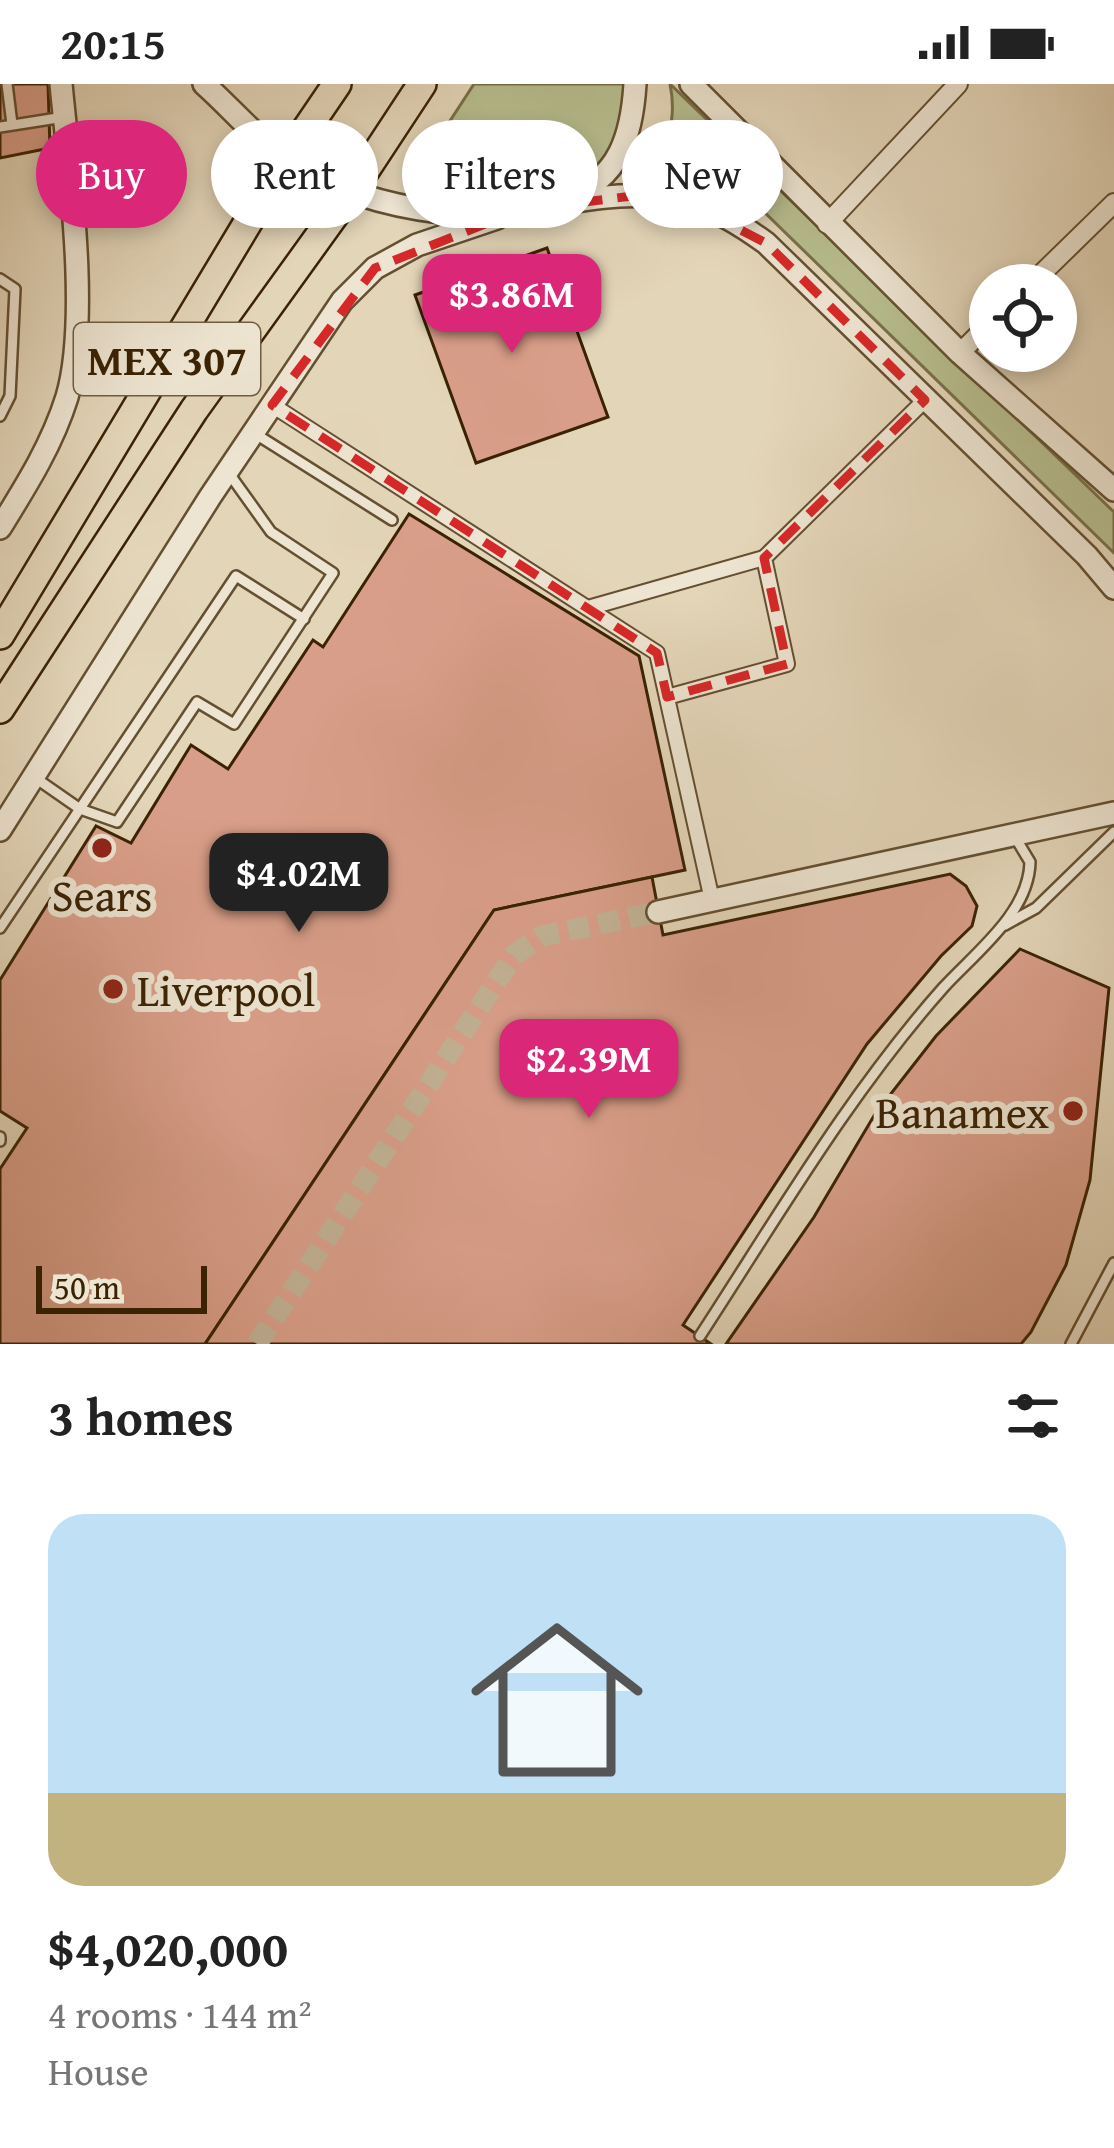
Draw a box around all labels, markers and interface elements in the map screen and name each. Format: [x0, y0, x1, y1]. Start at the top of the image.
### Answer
text: 20:15 [60, 10, 166, 75]
chip: Buy [36, 120, 187, 228]
chip: Rent [211, 120, 378, 228]
chip: Filters [402, 120, 598, 228]
chip: New [622, 120, 783, 228]
pin: $3.86M [414, 254, 610, 356]
text: $3.86M [449, 264, 575, 321]
map controls [969, 264, 1077, 372]
button: locate [969, 264, 1077, 372]
road number: MEX 307 [74, 323, 260, 395]
pin: $4.02M [201, 833, 397, 935]
marker: Sears [89, 835, 115, 861]
text: $4.02M [236, 843, 362, 900]
place label: Sears [52, 862, 152, 927]
place label: Liverpool [137, 957, 315, 1022]
marker: Liverpool [100, 976, 126, 1002]
pin: $2.39M [491, 1019, 687, 1121]
text: $2.39M [526, 1029, 652, 1086]
place label: Banamex [876, 1079, 1049, 1144]
marker: Banamex [1060, 1098, 1086, 1124]
scale bar [36, 1260, 207, 1313]
text: 50 m [54, 1263, 120, 1311]
text: 3 homes [48, 1379, 234, 1454]
icon: filters [1000, 1383, 1066, 1449]
icon: home [449, 1592, 665, 1808]
text: $4,020,000 [48, 1910, 288, 1985]
text: 4 rooms · 144 m² [48, 1985, 312, 2042]
text: House [48, 2042, 149, 2099]

